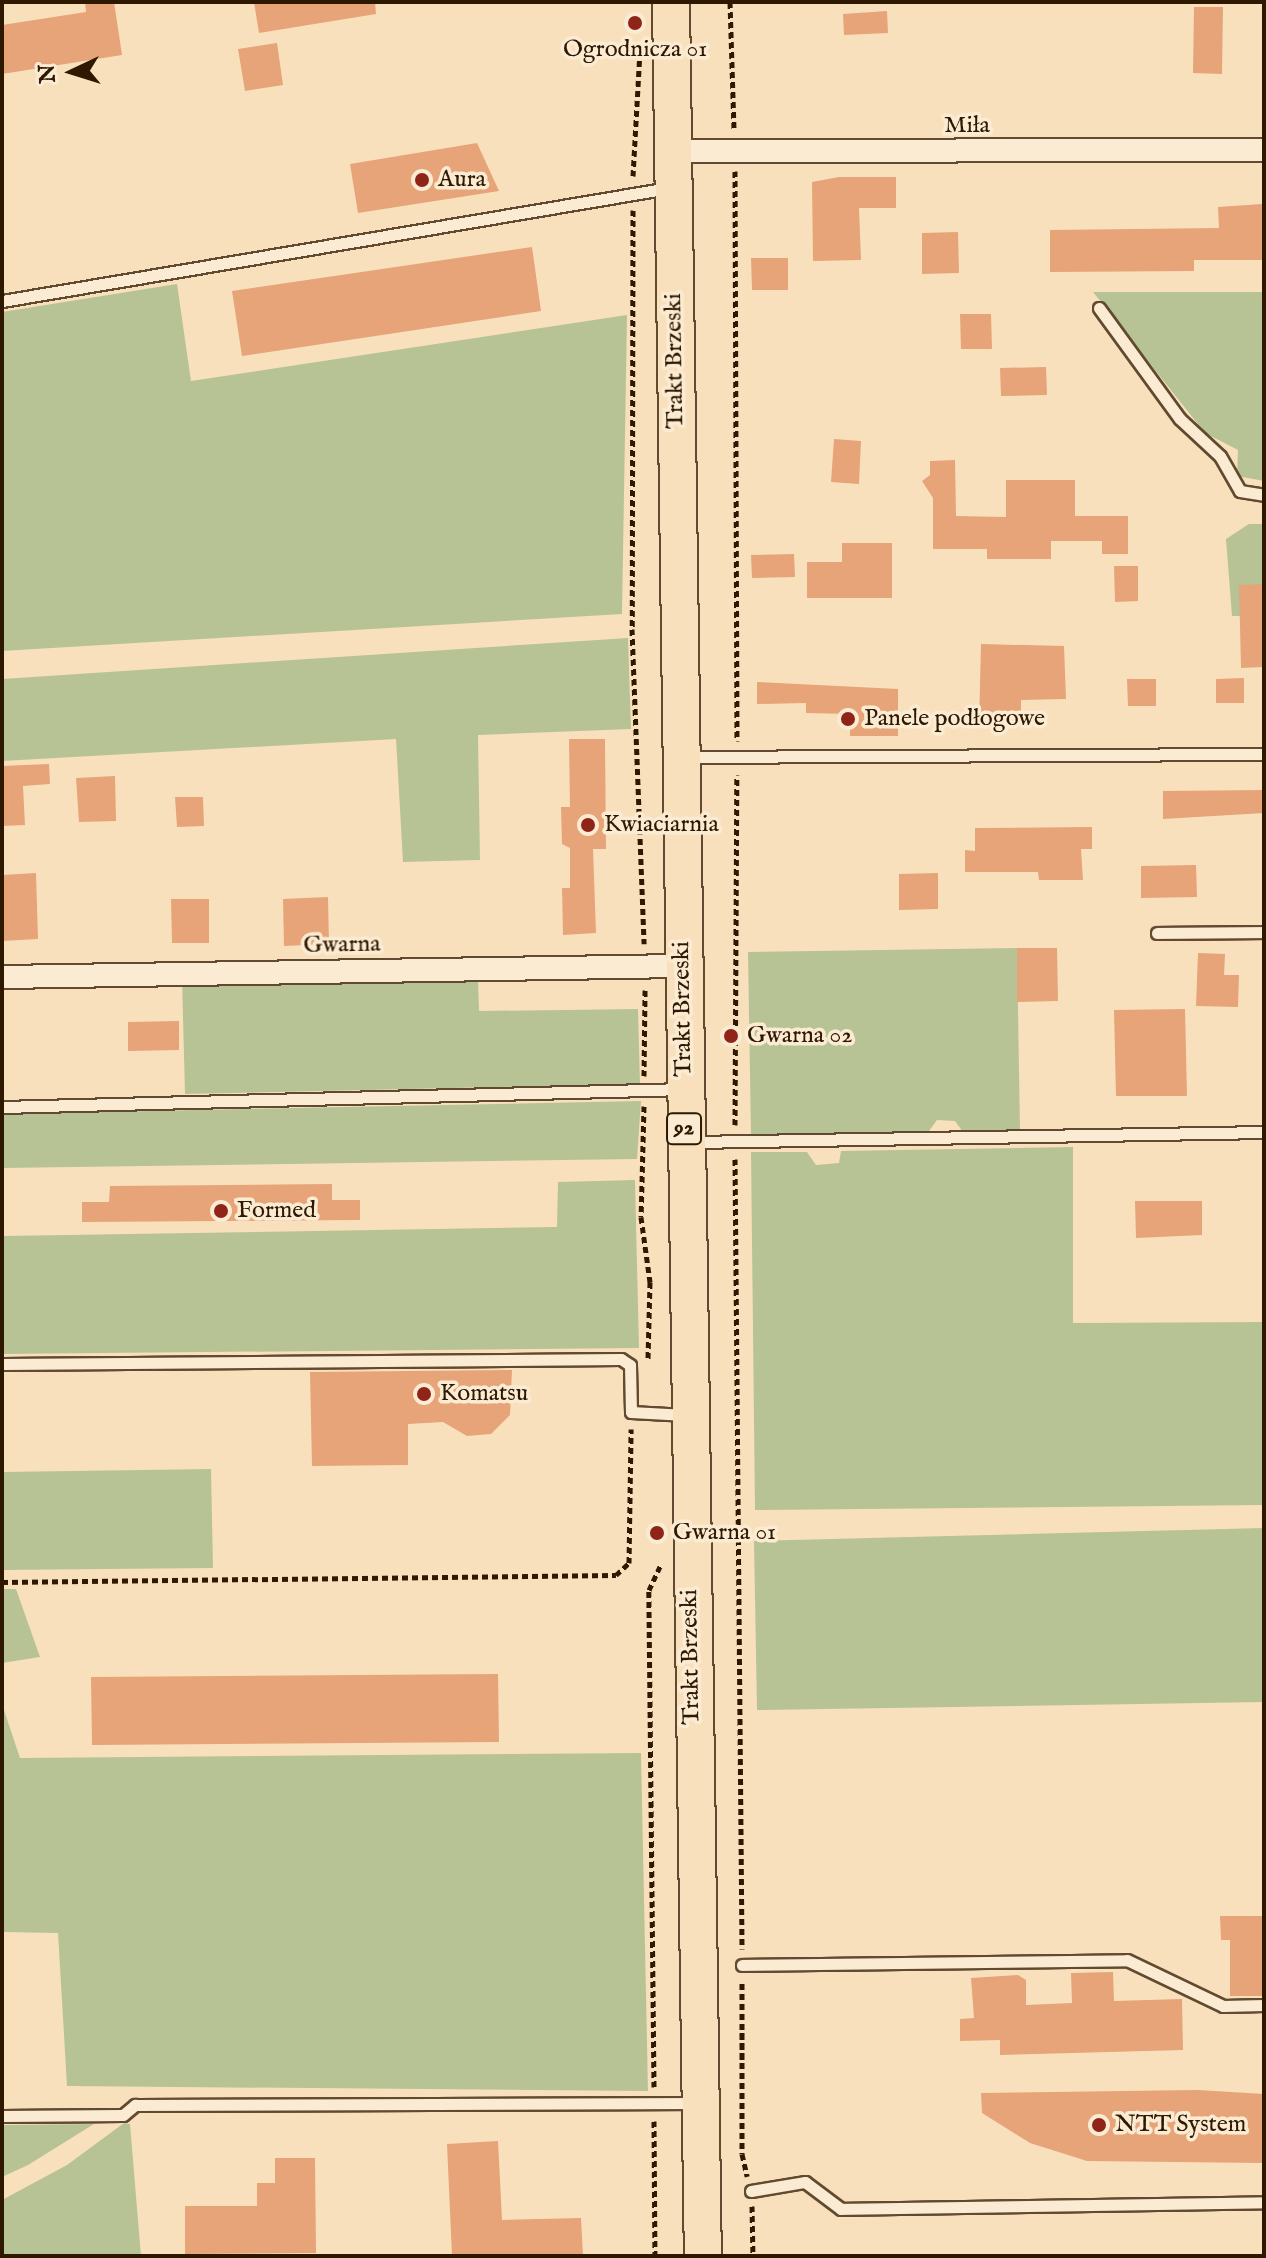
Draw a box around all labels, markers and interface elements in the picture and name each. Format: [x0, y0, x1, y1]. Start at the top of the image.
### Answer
marker: Ogrodnicza 01 [626, 14, 644, 32]
north arrow [32, 32, 112, 112]
place label: Ogrodnicza 01 [563, 36, 707, 64]
text: N [33, 63, 63, 84]
street label: Miła [944, 112, 990, 140]
place label: Aura [438, 166, 486, 194]
marker: Aura [413, 171, 431, 189]
street label: Trakt Brzeski [659, 293, 691, 429]
place label: Panele podłogowe [864, 705, 1045, 733]
marker: Panele podłogowe [839, 710, 857, 728]
place label: Kwiaciarnia [604, 811, 719, 839]
marker: Kwiaciarnia [579, 816, 597, 834]
street label: Gwarna [303, 930, 381, 960]
street label: Trakt Brzeski [667, 941, 699, 1077]
place label: Gwarna 02 [747, 1022, 852, 1050]
marker: Gwarna 02 [722, 1027, 740, 1045]
road number: 92 [666, 1111, 702, 1147]
place label: Formed [237, 1197, 316, 1225]
marker: Formed [212, 1202, 230, 1220]
place label: Komatsu [440, 1380, 528, 1408]
marker: Komatsu [415, 1385, 433, 1403]
place label: Gwarna 01 [673, 1519, 776, 1547]
marker: Gwarna 01 [648, 1524, 666, 1542]
street label: Trakt Brzeski [675, 1589, 707, 1725]
place label: NTT System [1115, 2111, 1246, 2139]
marker: NTT System [1090, 2116, 1108, 2134]

